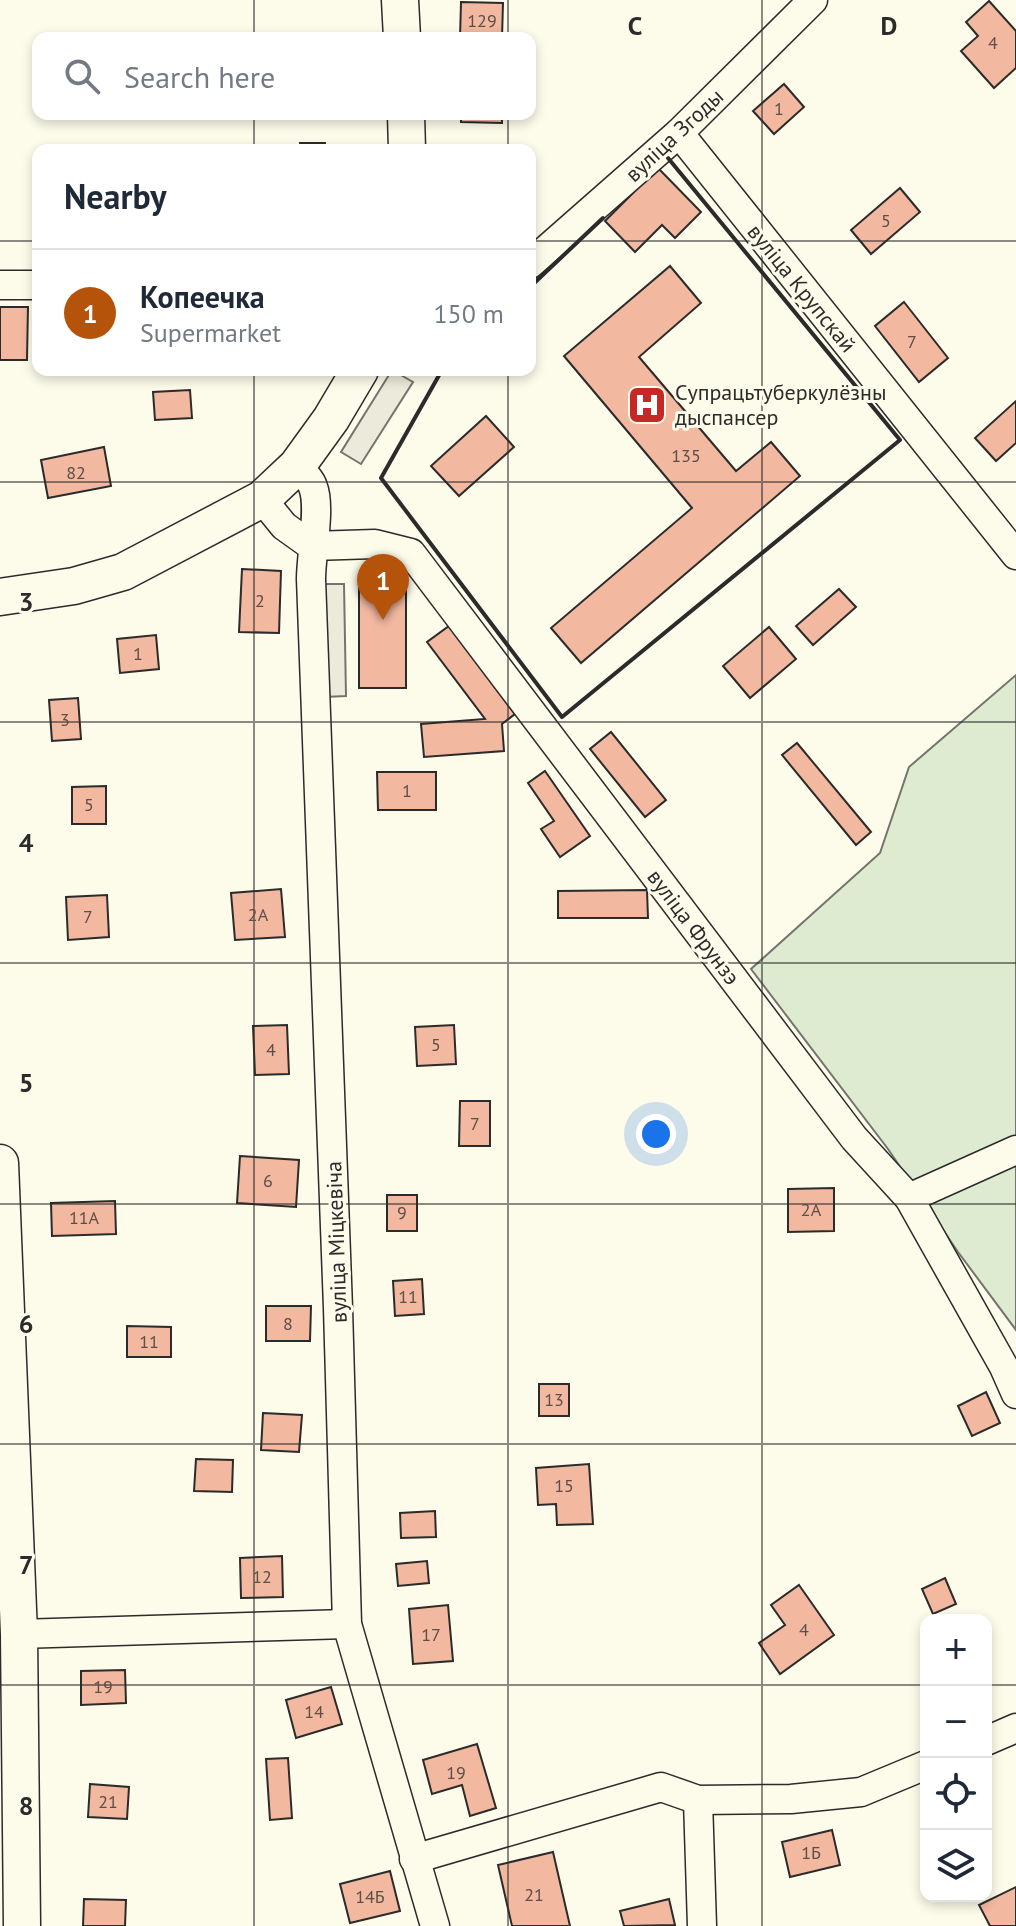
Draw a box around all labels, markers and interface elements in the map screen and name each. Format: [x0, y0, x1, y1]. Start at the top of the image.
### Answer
house number: 129 [467, 9, 497, 32]
text: C [628, 9, 642, 42]
text: D [881, 9, 897, 42]
house number: 4 [988, 31, 998, 54]
search box [32, 32, 536, 120]
icon: search [60, 54, 104, 98]
text: Search here [124, 57, 275, 96]
street label: вуліца Згоды [619, 82, 729, 188]
house number: 1 [774, 97, 784, 120]
text: Nearby [64, 174, 166, 218]
house number: 5 [881, 209, 891, 232]
street label: вуліца Крупскай [742, 218, 862, 358]
text: Копеечка [140, 277, 265, 316]
text: 1 [83, 297, 97, 330]
text: 150 m [433, 297, 504, 330]
text: Supermarket [140, 316, 281, 349]
house number: 7 [907, 330, 917, 353]
place label: Супрацьтуберкулёзны дыспансер [675, 378, 886, 431]
hospital icon: Супрацьтуберкулёзны дыспансер [626, 384, 668, 426]
house number: 135 [671, 444, 701, 467]
house number: 82 [66, 461, 86, 484]
pin: 1 [357, 554, 409, 620]
text: 3 [19, 585, 33, 618]
house number: 2 [255, 589, 265, 612]
house number: 1 [133, 642, 143, 665]
house number: 3 [60, 708, 70, 731]
house number: 1 [402, 779, 412, 802]
house number: 5 [84, 793, 94, 816]
text: 4 [19, 826, 34, 859]
street label: вуліца Фрунзэ [641, 864, 747, 990]
house number: 2А [248, 903, 269, 926]
house number: 7 [83, 905, 93, 928]
house number: 5 [431, 1033, 441, 1056]
house number: 4 [266, 1038, 276, 1061]
text: 5 [19, 1066, 33, 1099]
house number: 7 [470, 1112, 480, 1135]
your location [636, 1114, 676, 1154]
street label: вуліца Міцкевіча [319, 1161, 353, 1323]
house number: 6 [263, 1169, 273, 1192]
house number: 2А [801, 1198, 822, 1221]
house number: 9 [397, 1201, 407, 1224]
house number: 11А [69, 1206, 100, 1229]
house number: 11 [398, 1285, 418, 1308]
text: 6 [19, 1307, 33, 1340]
house number: 8 [283, 1312, 293, 1335]
house number: 11 [139, 1330, 159, 1353]
house number: 13 [544, 1388, 564, 1411]
house number: 15 [554, 1474, 574, 1497]
text: 7 [19, 1548, 33, 1581]
house number: 12 [252, 1565, 272, 1588]
map controls [920, 1614, 992, 1902]
button: + [920, 1614, 992, 1686]
house number: 4 [799, 1618, 809, 1641]
house number: 17 [421, 1623, 441, 1646]
house number: 19 [93, 1675, 113, 1698]
button: − [920, 1686, 992, 1758]
house number: 14 [304, 1700, 324, 1723]
button: locate [920, 1758, 992, 1830]
house number: 19 [446, 1761, 466, 1784]
text: 8 [19, 1789, 33, 1822]
house number: 21 [98, 1790, 118, 1813]
button: layers [920, 1830, 992, 1902]
house number: 1Б [801, 1841, 821, 1864]
house number: 21 [524, 1883, 544, 1906]
house number: 14Б [355, 1885, 385, 1908]

